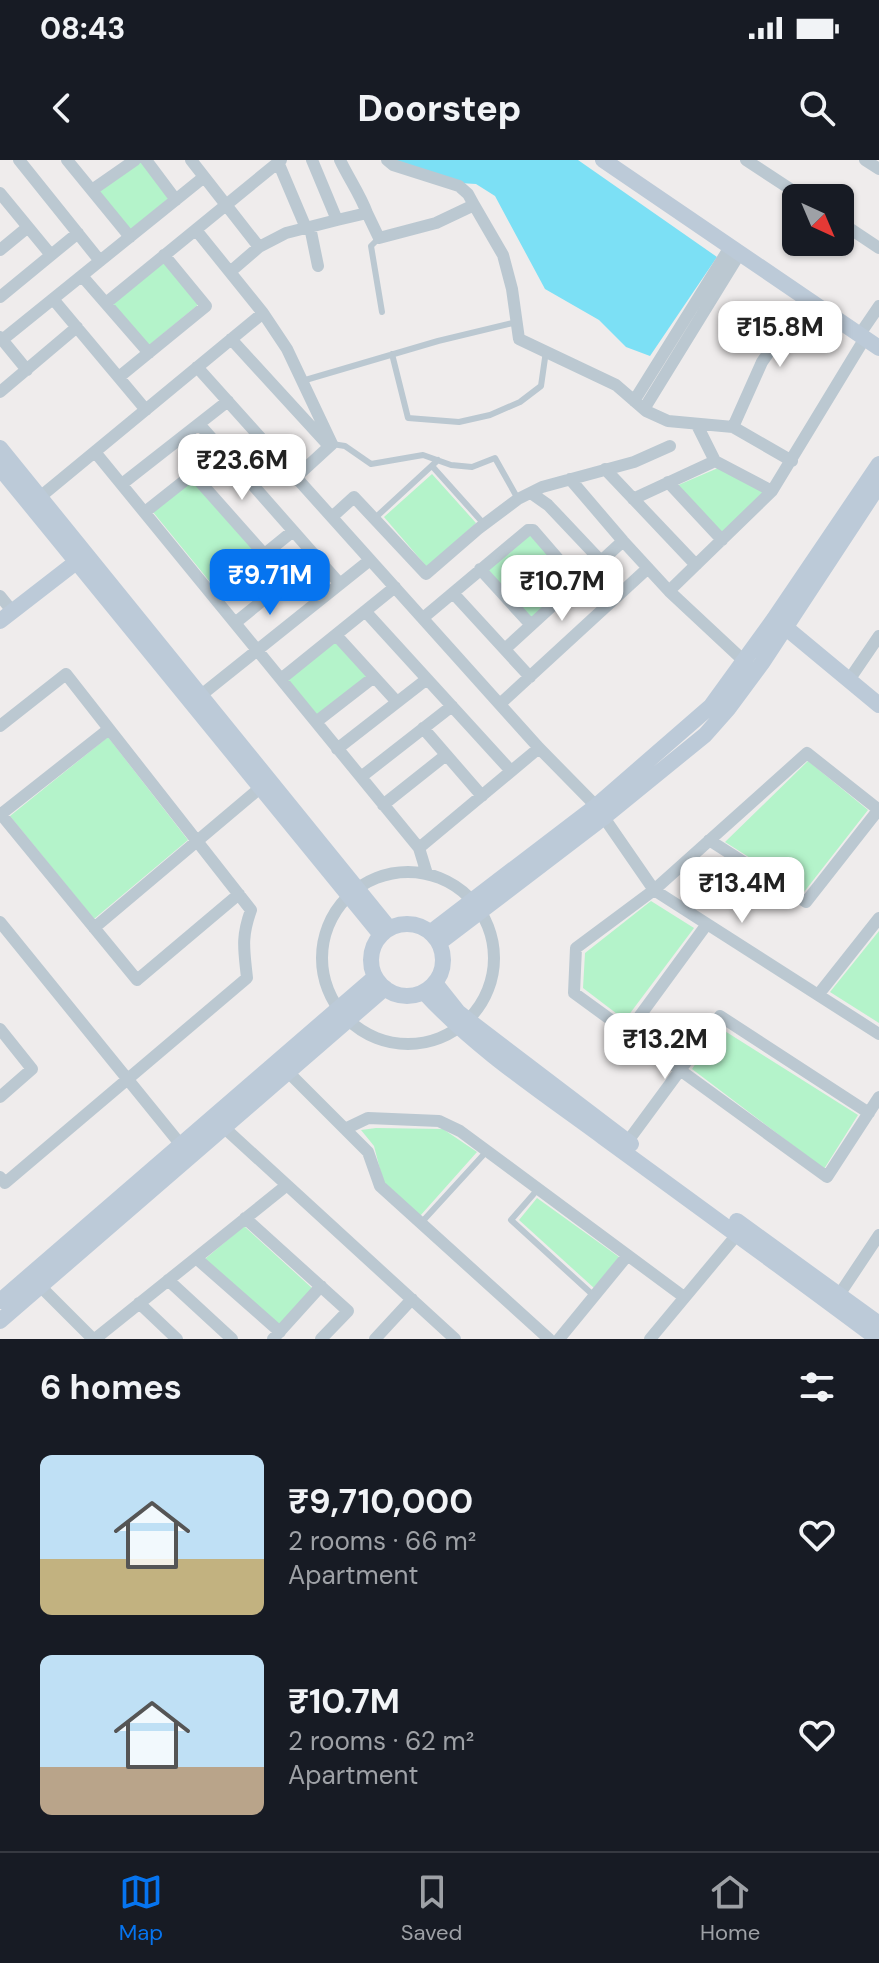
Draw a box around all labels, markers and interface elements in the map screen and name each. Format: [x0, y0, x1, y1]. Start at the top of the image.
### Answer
text: 08:43 [40, 9, 125, 48]
text: Doorstep [358, 85, 521, 132]
icon: back [40, 86, 84, 130]
icon: search [795, 86, 839, 130]
north arrow [782, 184, 854, 256]
map controls [782, 184, 854, 256]
pin: ₹15.8M [715, 301, 845, 369]
text: ₹15.8M [736, 310, 824, 344]
pin: ₹23.6M [177, 434, 307, 502]
text: ₹23.6M [196, 443, 288, 477]
pin: ₹9.71M [205, 549, 335, 617]
pin: ₹10.7M [497, 555, 627, 623]
text: ₹9.71M [228, 558, 312, 592]
text: ₹10.7M [519, 564, 605, 598]
pin: ₹13.4M [677, 857, 807, 925]
text: ₹13.4M [698, 866, 786, 900]
pin: ₹13.2M [600, 1013, 730, 1081]
text: ₹13.2M [622, 1022, 708, 1056]
text: 6 homes [40, 1365, 182, 1410]
icon: filters [795, 1365, 839, 1409]
text: ₹9,710,000 [288, 1479, 473, 1524]
icon: home [104, 1487, 200, 1583]
icon: heart [795, 1513, 839, 1557]
text: 2 rooms · 66 m² [288, 1524, 476, 1558]
text: Apartment [288, 1558, 419, 1592]
text: ₹10.7M [288, 1679, 400, 1724]
icon: home [104, 1687, 200, 1783]
icon: heart [795, 1713, 839, 1757]
text: 2 rooms · 62 m² [288, 1724, 474, 1758]
text: Apartment [288, 1758, 419, 1792]
tab: Map [119, 1870, 163, 1947]
tab: Saved [401, 1870, 462, 1947]
tab: Home [700, 1870, 760, 1947]

